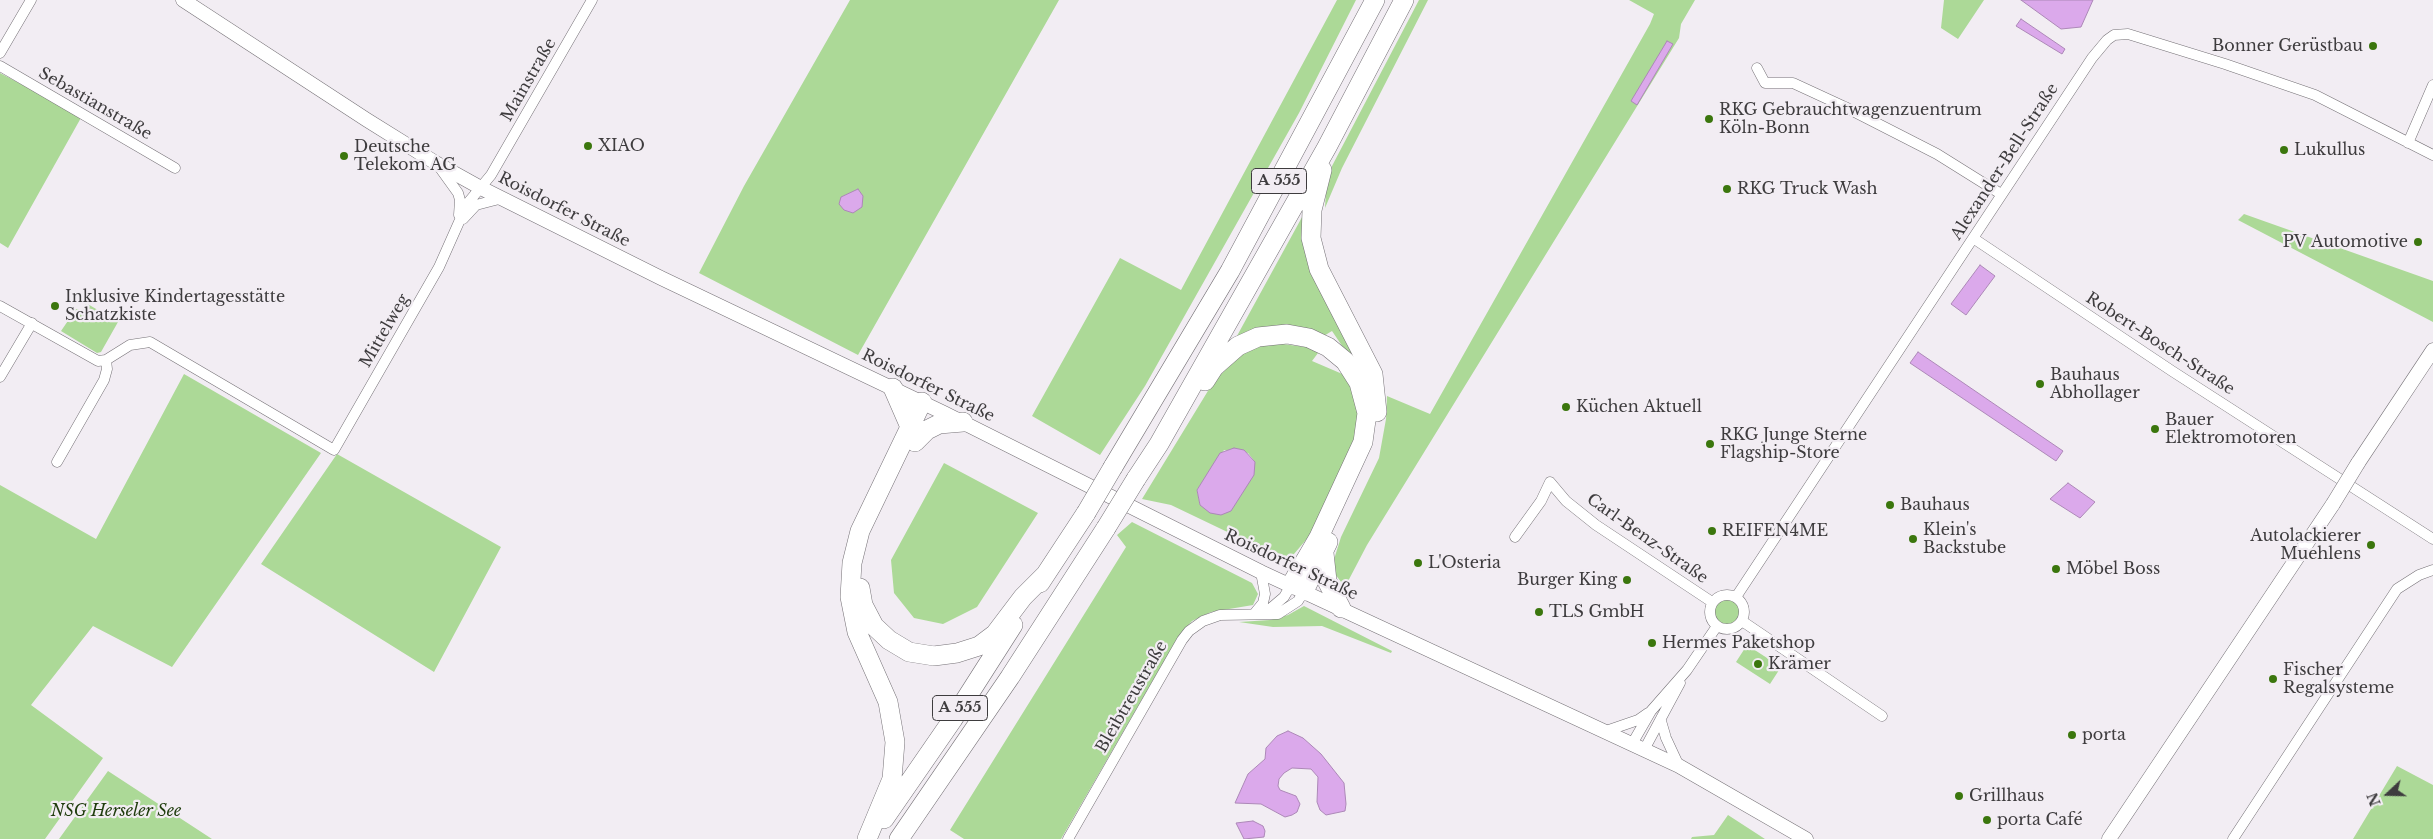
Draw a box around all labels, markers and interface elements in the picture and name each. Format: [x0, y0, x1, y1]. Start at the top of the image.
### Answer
street label: Mainstraße [498, 35, 560, 125]
place label: Bonner Gerüstbau [2212, 36, 2363, 56]
marker: Bonner Gerüstbau [2367, 40, 2379, 52]
street label: Sebastianstraße [35, 64, 155, 144]
street label: Alexander-Bell-Straße [1947, 80, 2063, 244]
place label: RKG Gebrauchtwagenzuentrum Köln-Bonn [1719, 100, 1982, 138]
marker: RKG Gebrauchtwagenzuentrum Köln-Bonn [1703, 113, 1715, 125]
place label: XIAO [598, 136, 645, 156]
place label: Deutsche Telekom AG [354, 137, 456, 175]
marker: XIAO [582, 140, 594, 152]
place label: Lukullus [2294, 140, 2365, 160]
marker: Lukullus [2278, 144, 2290, 156]
marker: Deutsche Telekom AG [338, 150, 350, 162]
street label: Roisdorfer Straße [495, 168, 633, 252]
road number: A 555 [1252, 168, 1306, 194]
place label: RKG Truck Wash [1737, 179, 1878, 199]
marker: RKG Truck Wash [1721, 183, 1733, 195]
place label: PV Automotive [2283, 232, 2408, 252]
marker: PV Automotive [2412, 236, 2424, 248]
place label: Inklusive Kindertagesstätte Schatzkiste [65, 287, 285, 325]
street label: Robert-Bosch-Straße [2082, 289, 2238, 399]
street label: Mittelweg [356, 291, 414, 371]
marker: Inklusive Kindertagesstätte Schatzkiste [49, 300, 61, 312]
street label: Roisdorfer Straße [859, 346, 997, 426]
place label: Bauhaus Abhollager [2050, 365, 2140, 403]
marker: Bauhaus Abhollager [2034, 378, 2046, 390]
place label: Küchen Aktuell [1576, 397, 1702, 417]
marker: Küchen Aktuell [1560, 401, 1572, 413]
place label: Bauer Elektromotoren [2165, 410, 2297, 448]
marker: Bauer Elektromotoren [2149, 423, 2161, 435]
place label: RKG Junge Sterne Flagship-Store [1720, 425, 1867, 463]
marker: RKG Junge Sterne Flagship-Store [1704, 438, 1716, 450]
street label: Carl-Benz-Straße [1583, 490, 1711, 588]
place label: Bauhaus [1900, 495, 1970, 515]
marker: Bauhaus [1884, 499, 1896, 511]
place label: Klein's Backstube [1923, 520, 2006, 558]
place label: REIFEN4ME [1722, 521, 1828, 541]
marker: REIFEN4ME [1706, 525, 1718, 537]
street label: Roisdorfer Straße [1221, 526, 1361, 604]
place label: Autolackierer Muehlens [2250, 526, 2361, 564]
marker: Klein's Backstube [1907, 533, 1919, 545]
marker: Autolackierer Muehlens [2365, 539, 2377, 551]
place label: L'Osteria [1428, 553, 1501, 573]
marker: L'Osteria [1412, 557, 1424, 569]
place label: Möbel Boss [2066, 559, 2160, 579]
marker: Möbel Boss [2050, 563, 2062, 575]
place label: Burger King [1517, 570, 1617, 590]
marker: Burger King [1621, 574, 1633, 586]
place label: TLS GmbH [1549, 602, 1644, 622]
marker: TLS GmbH [1533, 606, 1545, 618]
place label: Hermes Paketshop [1662, 633, 1815, 653]
marker: Hermes Paketshop [1646, 637, 1658, 649]
street label: Bleibtreustraße [1092, 638, 1172, 756]
place label: Krämer [1768, 654, 1831, 674]
marker: Krämer [1752, 658, 1764, 670]
place label: Fischer Regalsysteme [2283, 660, 2394, 698]
marker: Fischer Regalsysteme [2267, 673, 2279, 685]
road number: A 555 [932, 696, 988, 720]
place label: porta [2082, 725, 2126, 745]
marker: porta [2066, 729, 2078, 741]
north arrow [2363, 769, 2413, 819]
place label: Grillhaus [1969, 786, 2044, 806]
marker: Grillhaus [1953, 790, 1965, 802]
text: N [2363, 790, 2385, 809]
park label: NSG Herseler See [51, 801, 181, 821]
place label: porta Café [1997, 810, 2083, 830]
marker: porta Café [1981, 814, 1993, 826]

